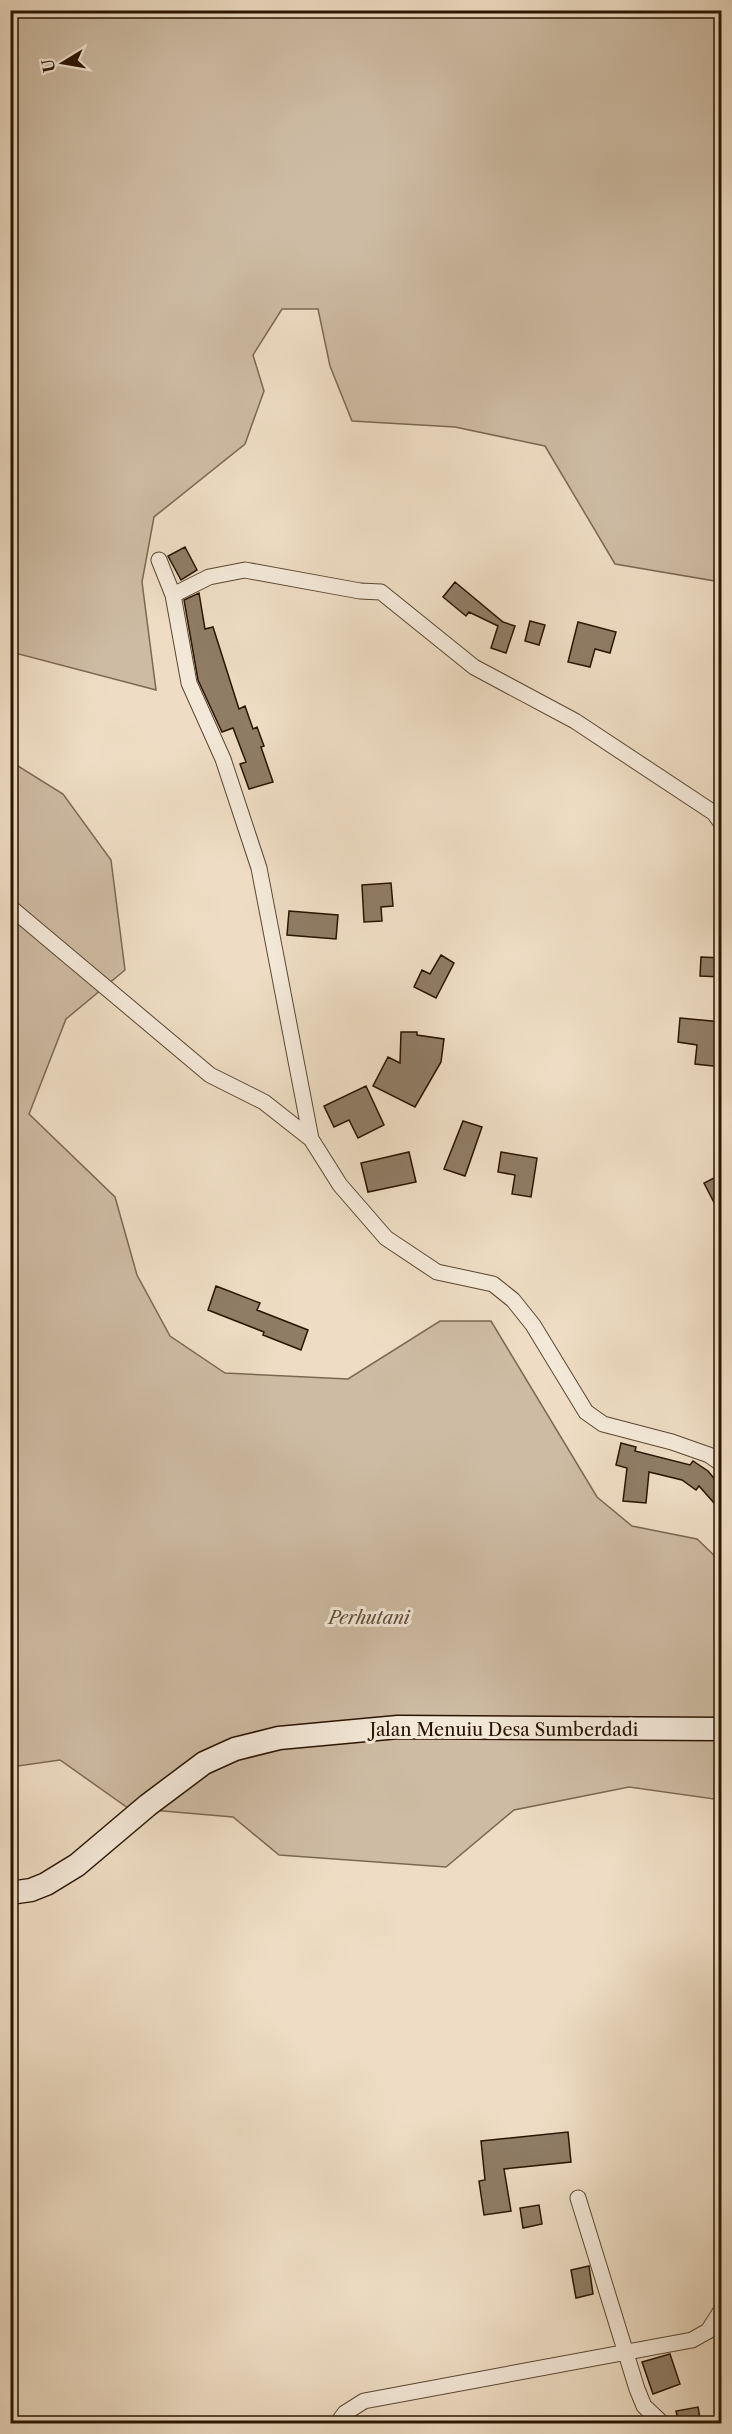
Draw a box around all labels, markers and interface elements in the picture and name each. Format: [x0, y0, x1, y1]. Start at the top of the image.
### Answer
north arrow [33, 33, 93, 93]
text: U [37, 58, 59, 74]
park label: Perhutani [326, 1607, 411, 1629]
street label: Jalan Menuiu Desa Sumberdadi [367, 1719, 639, 1741]

